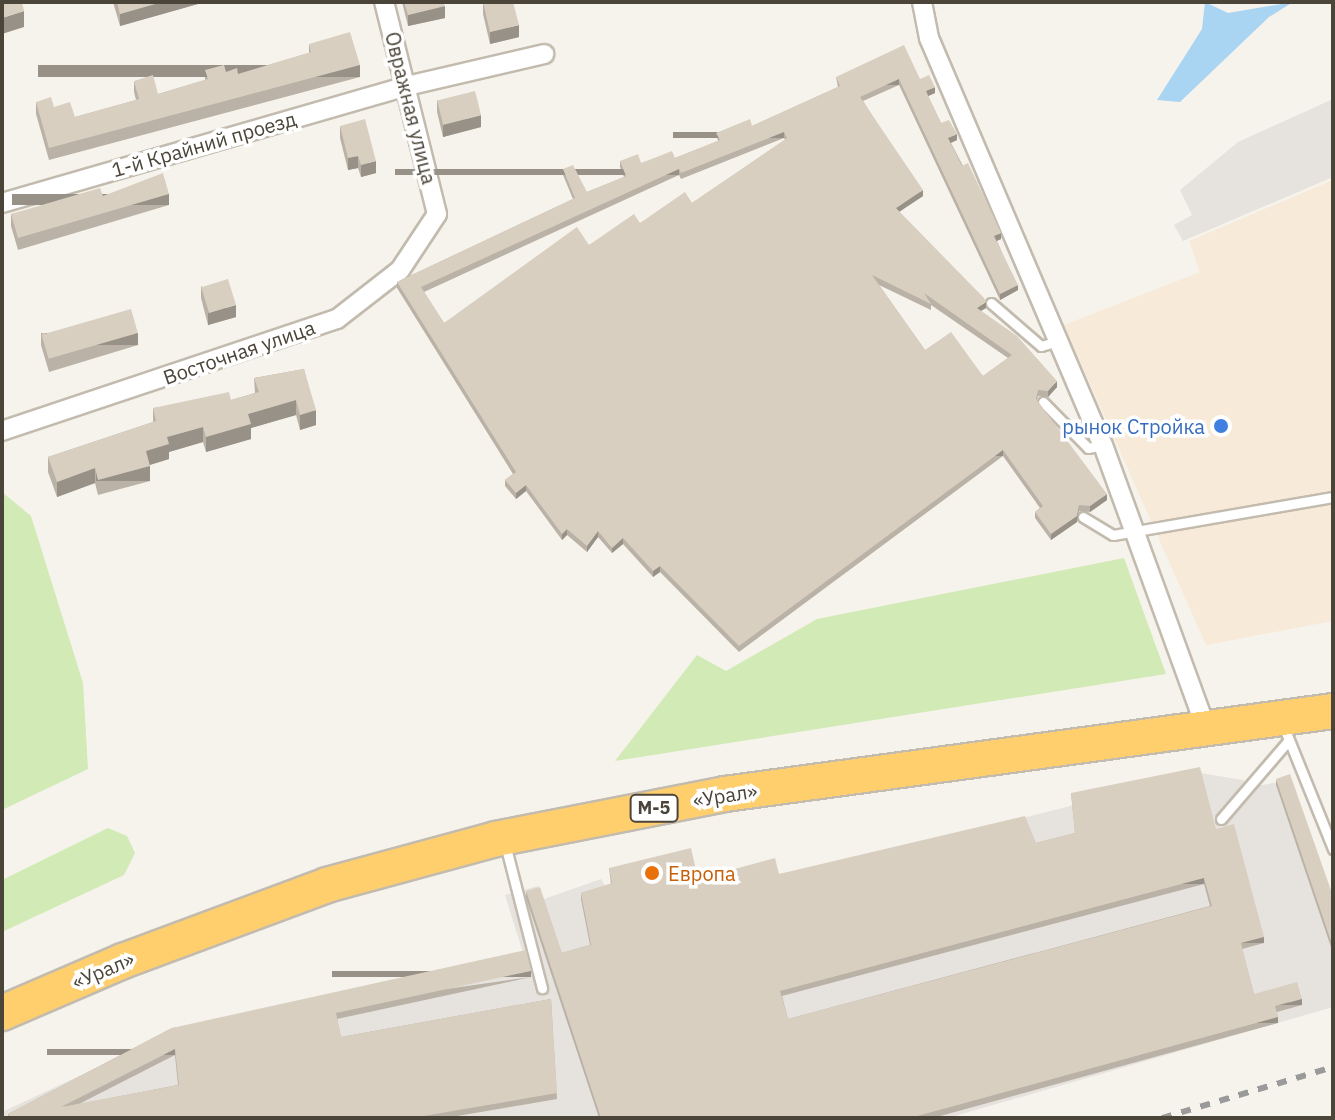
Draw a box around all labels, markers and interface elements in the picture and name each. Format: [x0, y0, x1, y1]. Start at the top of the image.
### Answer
street label: Овражная улица [380, 29, 442, 187]
street label: 1-й Крайний проезд [109, 106, 299, 182]
street label: Восточная улица [160, 315, 318, 389]
place label: рынок Стройка [1062, 414, 1205, 438]
marker: рынок Стройка [1212, 417, 1230, 435]
street label: «Урал» [691, 778, 759, 812]
road number: М-5 [628, 794, 680, 822]
place label: Европа [668, 861, 736, 885]
marker: Европа [643, 864, 661, 882]
street label: «Урал» [68, 946, 138, 994]

